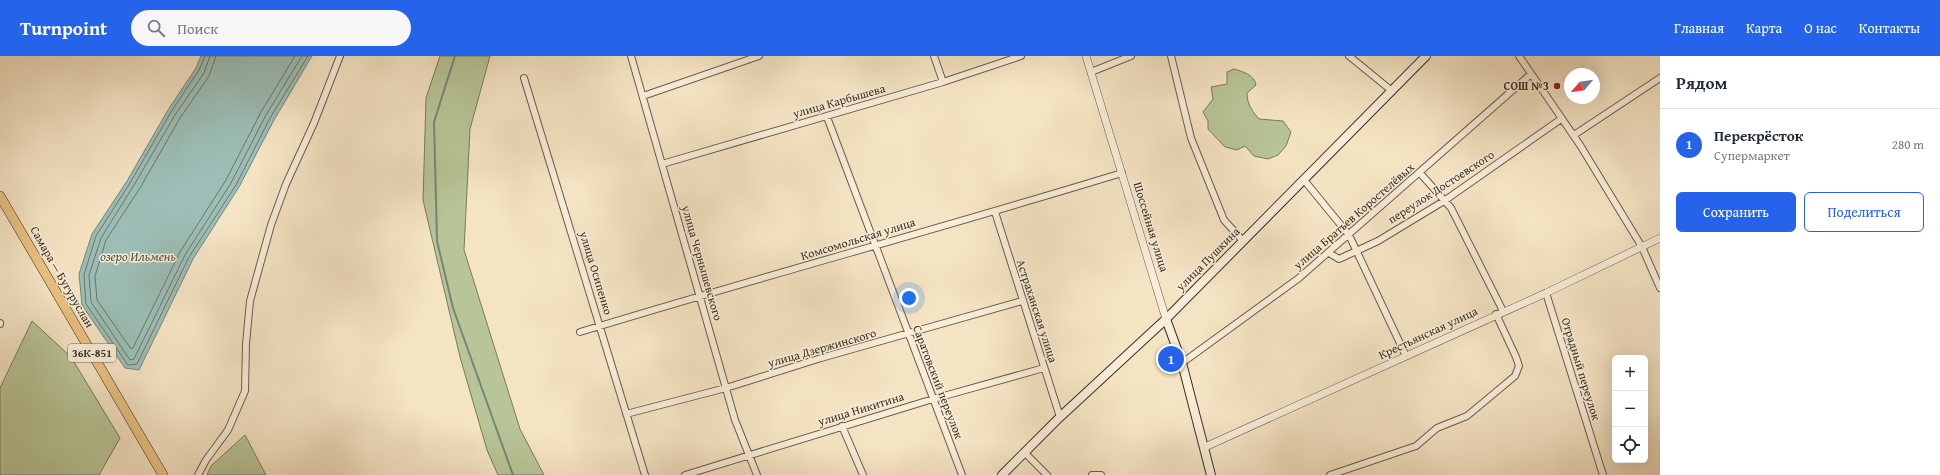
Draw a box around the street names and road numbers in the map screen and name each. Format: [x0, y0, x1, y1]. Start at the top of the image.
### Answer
street label: улица Карбышева [790, 79, 887, 122]
street label: переулок Достоевского [1384, 146, 1497, 227]
street label: улица Братьев Коростелёвых [1289, 158, 1418, 274]
street label: Шоссейная улица [1130, 180, 1173, 274]
street label: улица Чернышевского [678, 202, 727, 323]
street label: Комсомольская улица [799, 213, 917, 264]
street label: Самара — Бугуруслан [26, 223, 98, 331]
street label: улица Пушкина [1171, 223, 1244, 295]
street label: улица Осипенко [575, 228, 617, 317]
street label: Астраханская улица [1013, 257, 1062, 365]
street label: Крестьянская улица [1375, 302, 1480, 363]
street label: Отрадный переулок [1558, 315, 1605, 423]
street label: Саратовский переулок [909, 323, 968, 442]
street label: улица Дзержинского [765, 324, 878, 371]
road number: 36К-851 [68, 344, 116, 362]
street label: улица Никитина [815, 387, 906, 430]

